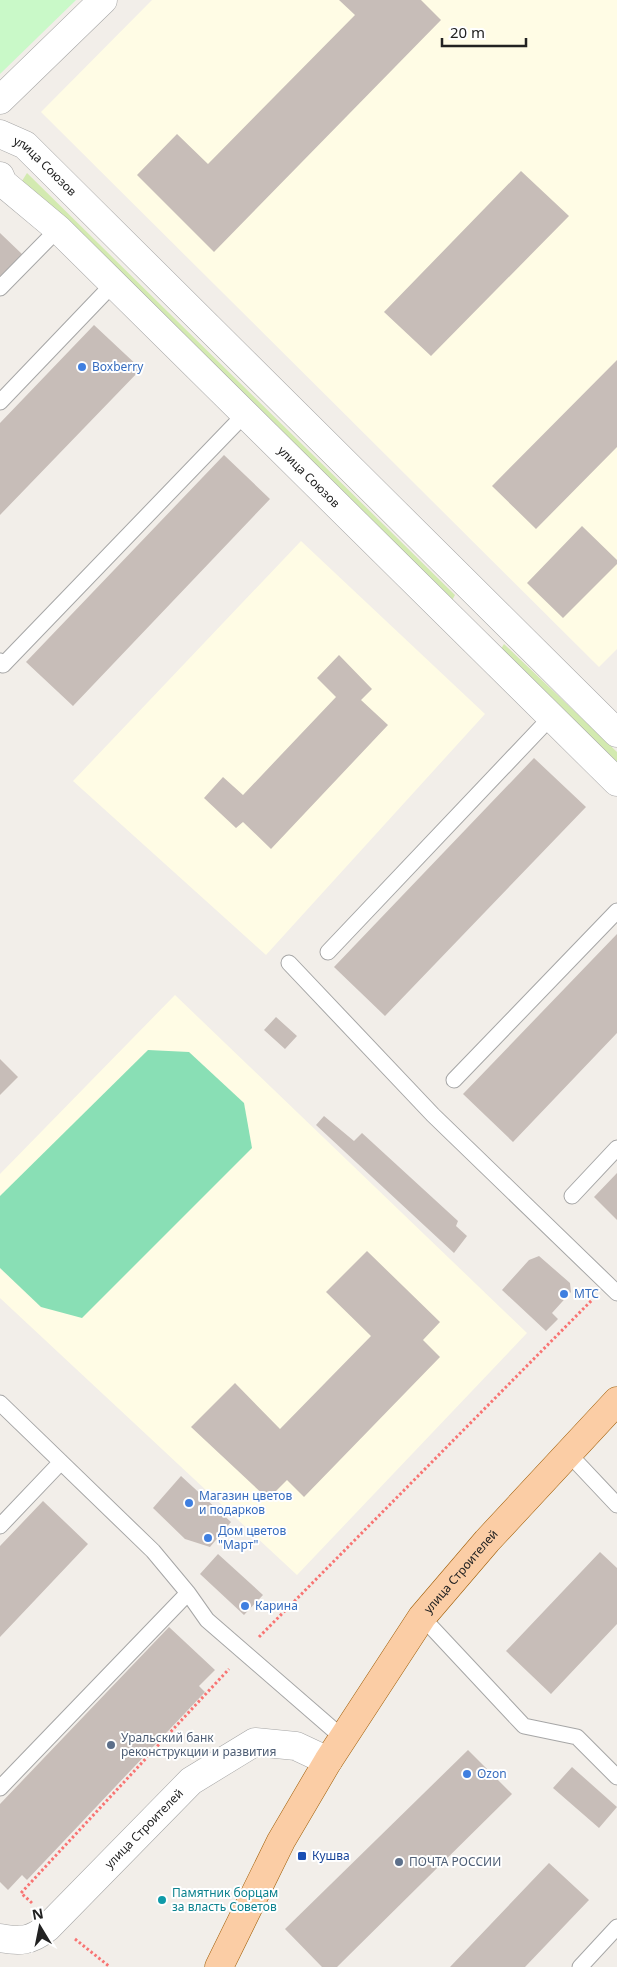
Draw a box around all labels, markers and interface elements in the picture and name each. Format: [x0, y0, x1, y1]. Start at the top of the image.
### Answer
scale bar [442, 15, 526, 47]
text: 20 m [450, 22, 485, 42]
street label: улица Союзов [11, 132, 81, 200]
place label: Boxberry [92, 358, 144, 375]
marker: Boxberry [76, 361, 88, 373]
street label: улица Союзов [274, 442, 344, 511]
place label: МТС [574, 1285, 599, 1302]
marker: МТС [558, 1288, 570, 1300]
place label: Магазин цветов и подарков [199, 1487, 292, 1518]
marker: Магазин цветов и подарков [183, 1497, 195, 1509]
place label: Дом цветов "Март" [218, 1522, 286, 1553]
street label: улица Строителей [420, 1526, 501, 1617]
marker: Дом цветов "Март" [202, 1532, 214, 1544]
place label: Карина [255, 1597, 298, 1614]
marker: Карина [239, 1600, 251, 1612]
place label: Уральский банк реконструкции и развития [121, 1729, 276, 1760]
marker: Уральский банк реконструкции и развития [105, 1739, 117, 1751]
place label: Ozon [477, 1765, 507, 1782]
marker: Ozon [461, 1768, 473, 1780]
street label: улица Строителей [101, 1785, 187, 1872]
place label: Кушва [312, 1847, 350, 1864]
marker: Кушва [296, 1850, 308, 1862]
place label: ПОЧТА РОССИИ [409, 1853, 501, 1870]
marker: ПОЧТА РОССИИ [393, 1856, 405, 1868]
place label: Памятник борцам за власть Советов [172, 1884, 278, 1915]
marker: Памятник борцам за власть Советов [156, 1894, 168, 1906]
north arrow [15, 1902, 65, 1952]
text: N [30, 1903, 45, 1924]

